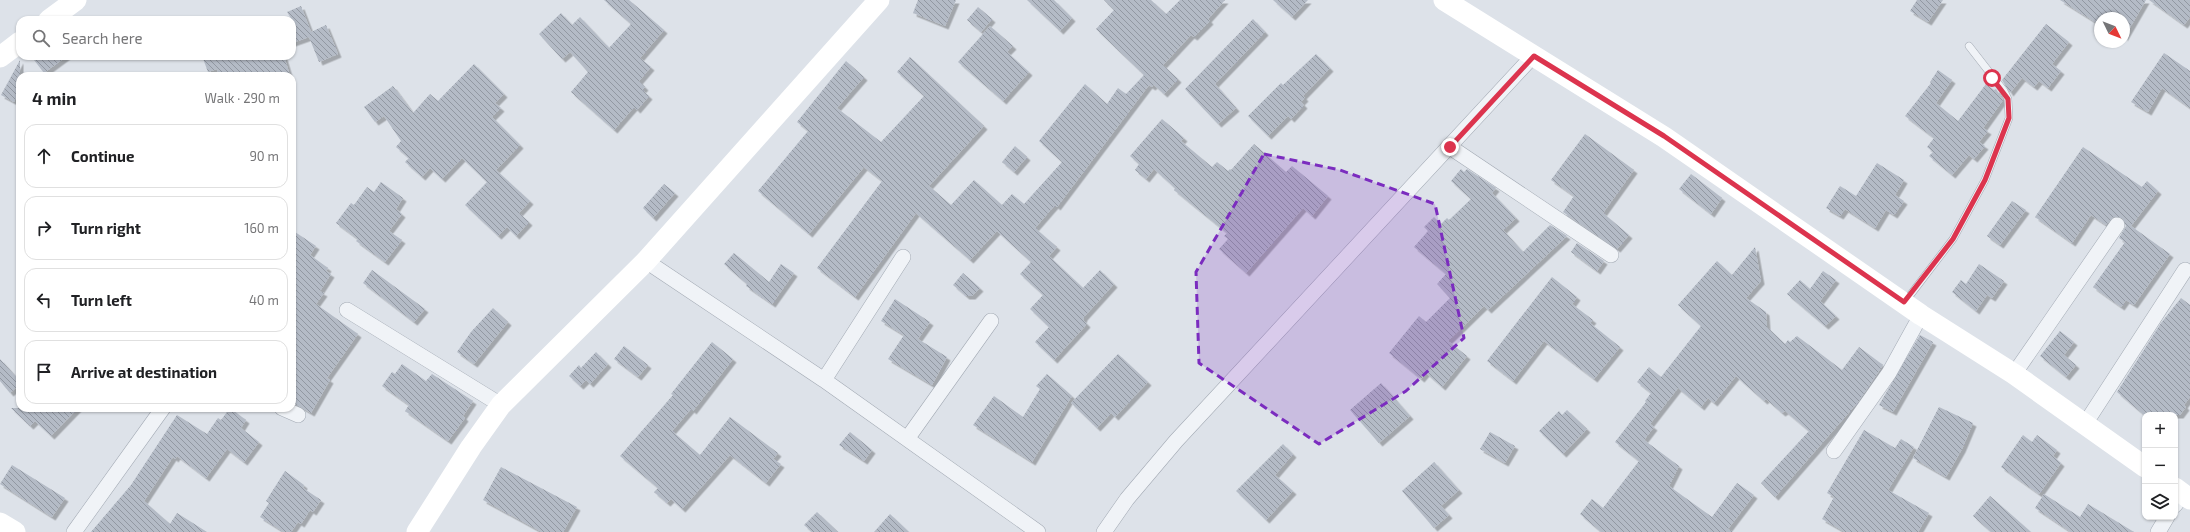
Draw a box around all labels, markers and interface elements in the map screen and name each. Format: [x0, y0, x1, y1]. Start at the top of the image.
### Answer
north arrow [2094, 12, 2130, 48]
search box [16, 16, 296, 60]
icon: search [30, 27, 52, 49]
text: Search here [62, 29, 143, 47]
route start [1983, 69, 2001, 87]
text: 4 min [32, 88, 76, 108]
text: Walk · 290 m [205, 90, 280, 106]
route end [1441, 138, 1459, 156]
icon: ahead [33, 145, 55, 167]
text: Continue [71, 147, 134, 165]
text: 90 m [249, 148, 279, 164]
icon: right [33, 217, 55, 239]
text: Turn right [71, 219, 141, 237]
text: 160 m [244, 220, 279, 236]
icon: left [33, 289, 55, 311]
text: Turn left [71, 291, 132, 309]
text: 40 m [249, 292, 279, 308]
icon: arrive [33, 361, 55, 383]
text: Arrive at destination [71, 363, 217, 381]
map controls [2142, 412, 2178, 520]
button: + [2142, 412, 2178, 448]
button: − [2142, 448, 2178, 484]
button: layers [2142, 484, 2178, 520]

